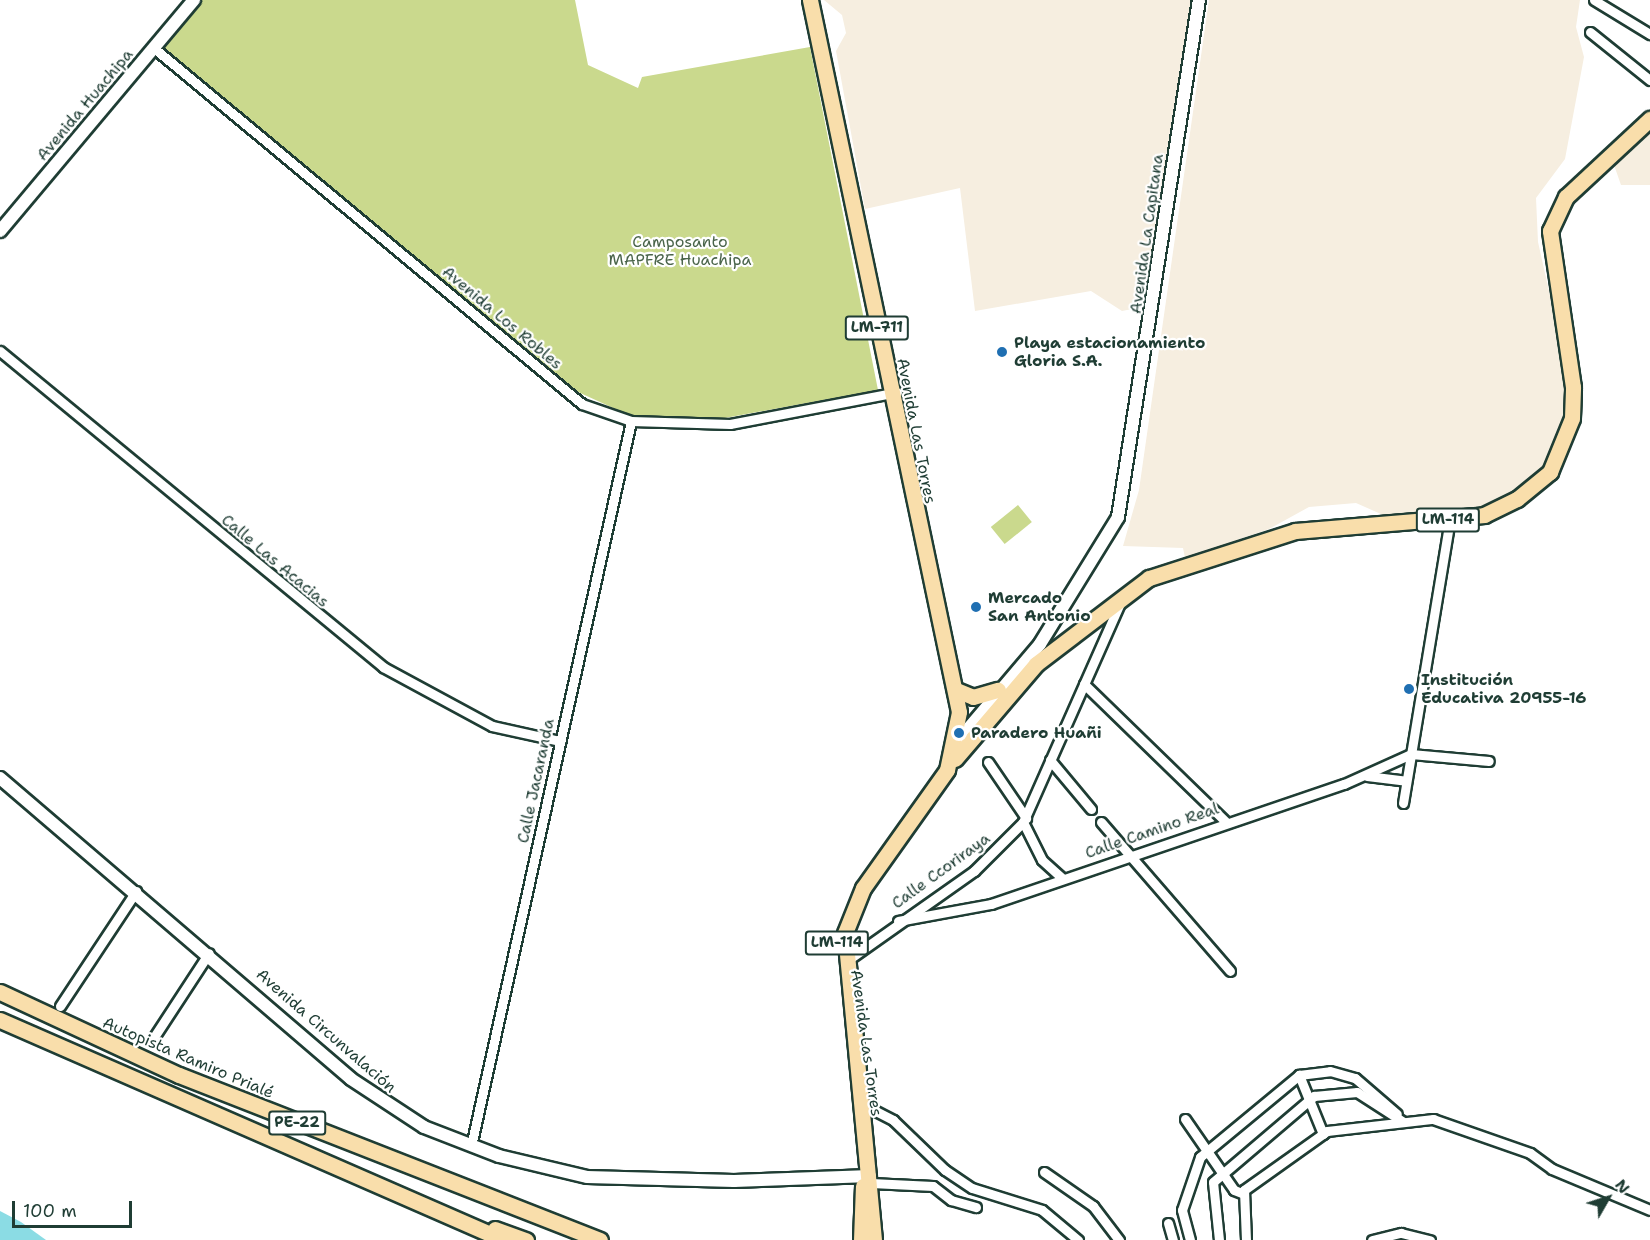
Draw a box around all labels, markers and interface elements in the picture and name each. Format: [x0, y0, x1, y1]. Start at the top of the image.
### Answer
street label: Avenida Huachipa [33, 45, 137, 165]
street label: Avenida La Capitana [1126, 153, 1168, 315]
park label: Camposanto MAPFRE Huachipa [609, 232, 751, 270]
street label: Avenida Los Robles [438, 262, 566, 374]
road number: LM-711 [844, 316, 910, 340]
place label: Playa estacionamiento Gloria S.A. [1014, 333, 1205, 371]
marker: Playa estacionamiento Gloria S.A. [995, 345, 1009, 359]
street label: Avenida Las Torres [892, 357, 940, 505]
road number: LM-114 [1415, 508, 1481, 532]
street label: Calle Las Acacias [217, 510, 333, 612]
place label: Mercado San Antonio [988, 588, 1091, 626]
marker: Mercado San Antonio [969, 600, 983, 614]
place label: Institución Educativa 20955-16 [1421, 670, 1586, 708]
marker: Institución Educativa 20955-16 [1402, 682, 1416, 696]
street label: Calle Jacaranda [513, 717, 559, 845]
place label: Paradero Huañi [971, 723, 1102, 743]
marker: Paradero Huañi [952, 726, 966, 740]
street label: Calle Camino Real [1083, 799, 1221, 863]
street label: Calle Ccoriraya [888, 829, 994, 913]
road number: LM-114 [804, 931, 870, 955]
street label: Avenida Circunvalación [252, 965, 400, 1097]
street label: Avenida Las Torres [846, 968, 886, 1118]
street label: Autopista Ramiro Prialé [100, 1013, 276, 1103]
road number: PE-22 [267, 1111, 327, 1135]
north arrow [1578, 1168, 1638, 1228]
text: N [1610, 1175, 1635, 1198]
scale bar [15, 1189, 135, 1227]
text: 100 m [23, 1199, 77, 1223]

